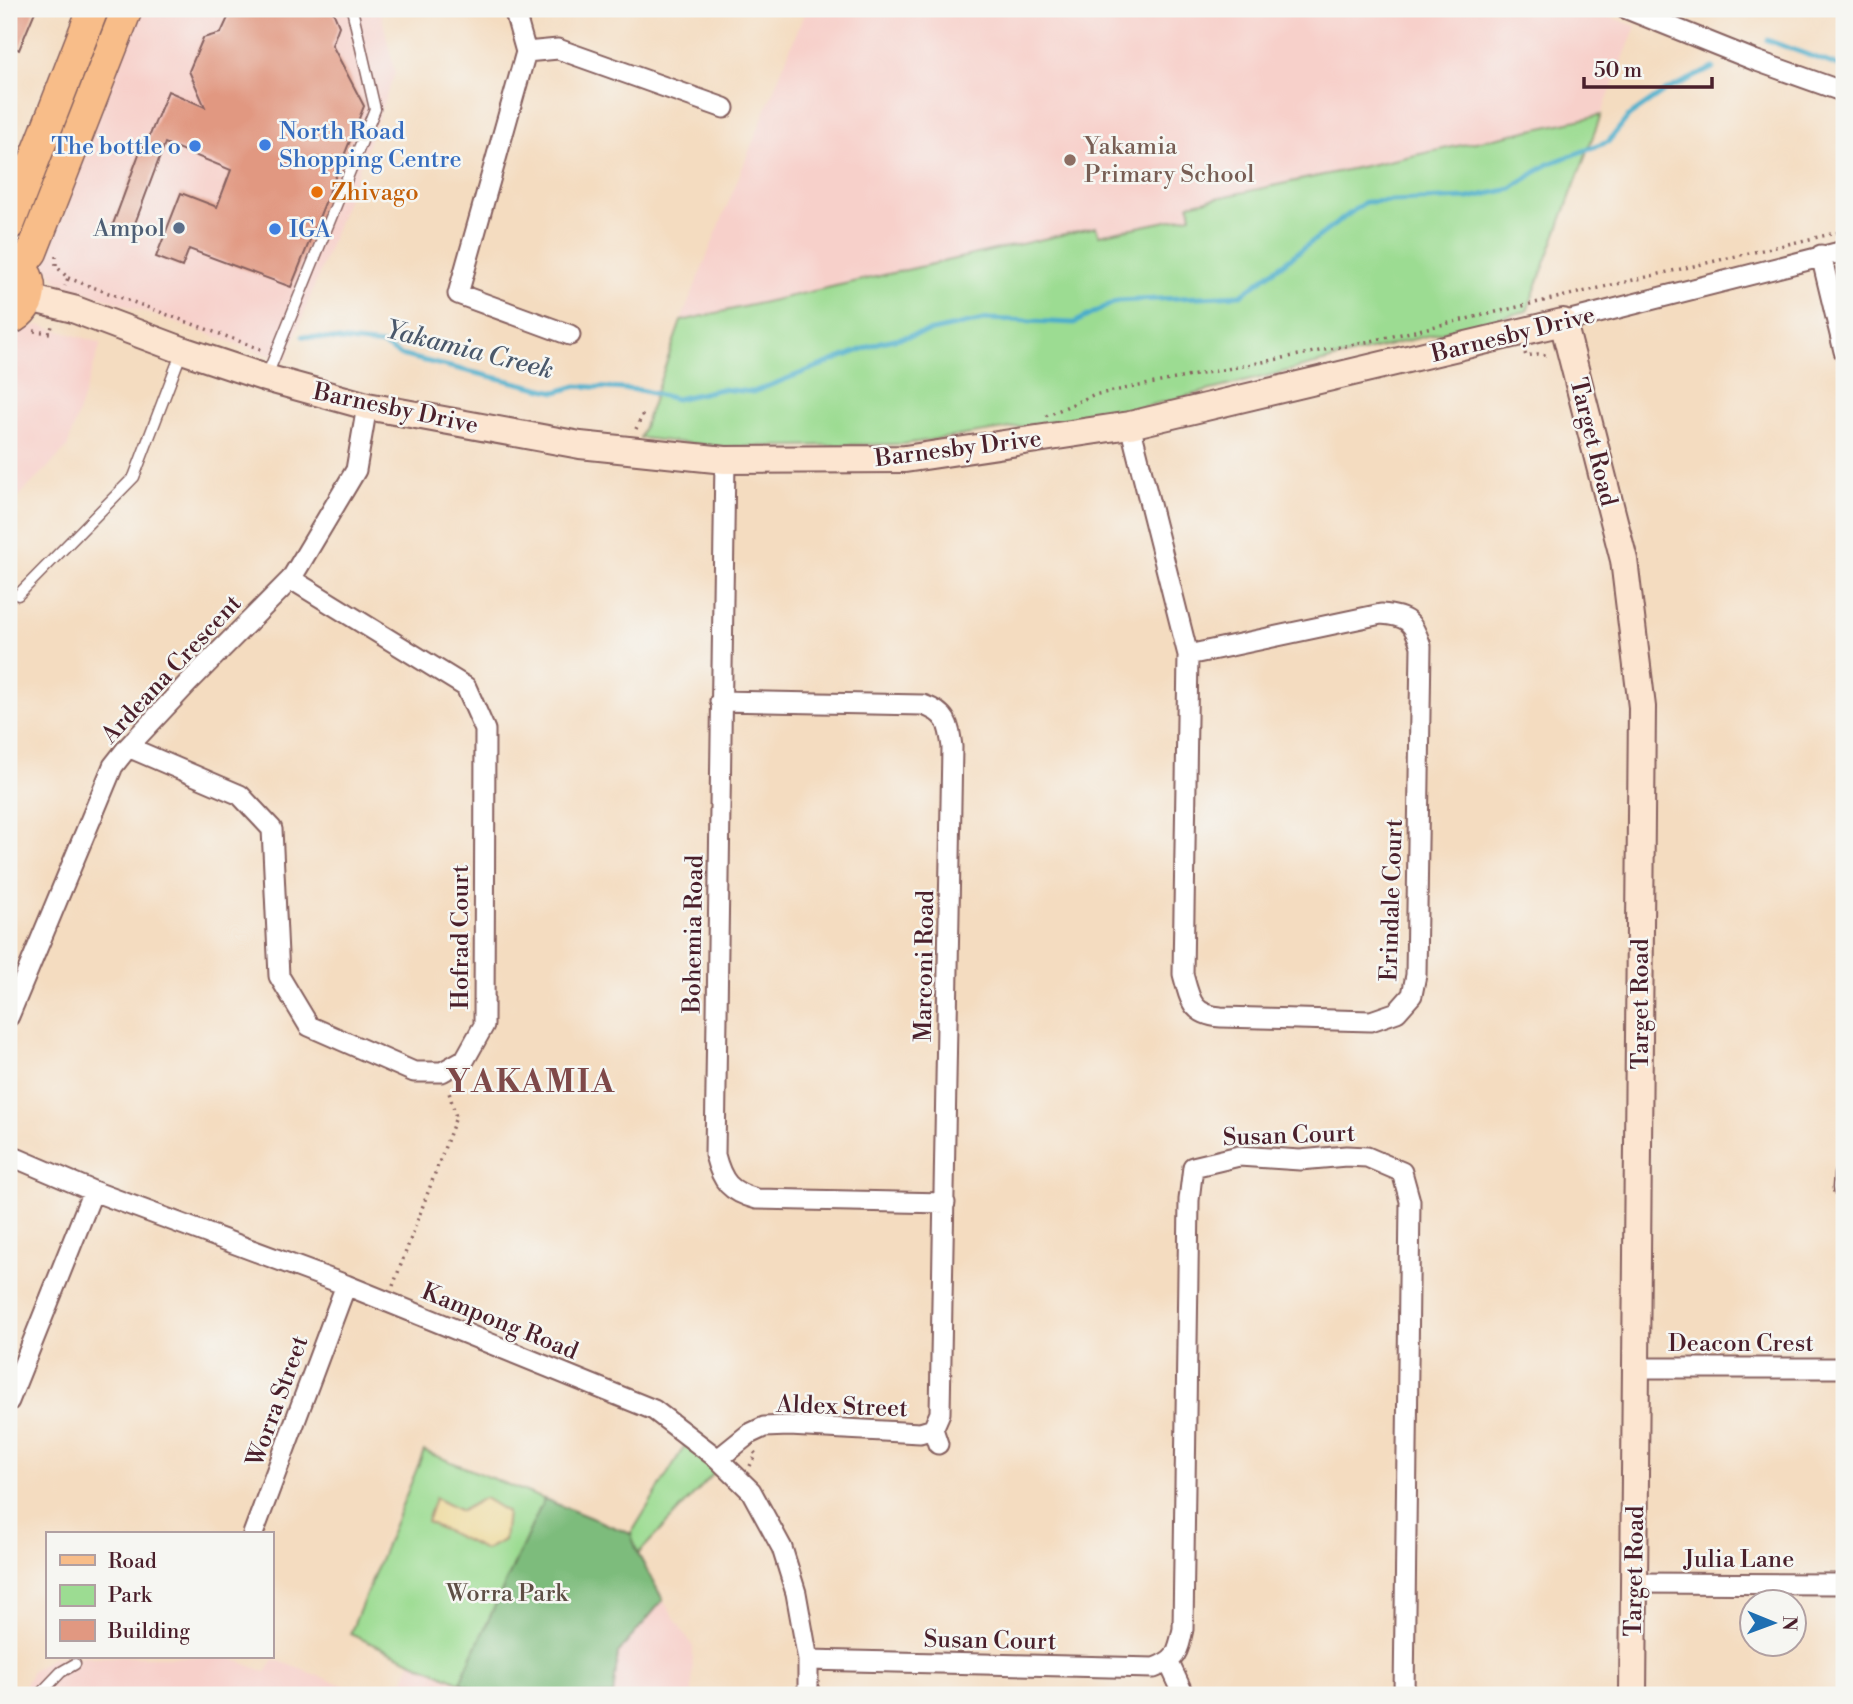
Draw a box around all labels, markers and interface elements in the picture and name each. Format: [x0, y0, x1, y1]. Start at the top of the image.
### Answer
scale bar [1584, 46, 1711, 90]
text: 50 m [1594, 58, 1642, 84]
place label: North Road Shopping Centre [279, 117, 462, 175]
place label: The bottle o [51, 132, 181, 162]
place label: Yakamia Primary School [1082, 132, 1254, 190]
marker: North Road Shopping Centre [257, 137, 273, 153]
marker: The bottle o [187, 138, 203, 154]
marker: Yakamia Primary School [1062, 152, 1078, 168]
place label: Zhivago [331, 178, 419, 208]
marker: Zhivago [309, 184, 325, 200]
place label: Ampol [92, 214, 165, 244]
place label: IGA [289, 215, 332, 245]
marker: Ampol [171, 220, 187, 236]
marker: IGA [267, 221, 283, 237]
street label: Barnesby Drive [1427, 300, 1598, 370]
water label: Yakamia Creek [383, 314, 557, 386]
street label: Target Road [1563, 375, 1624, 510]
street label: Barnesby Drive [310, 377, 481, 441]
street label: Barnesby Drive [872, 424, 1043, 474]
street label: Ardeana Crescent [95, 589, 249, 751]
street label: Erindale Court [1374, 818, 1410, 982]
street label: Bohemia Road [678, 854, 710, 1015]
street label: Hofrad Court [446, 864, 476, 1010]
street label: Marconi Road [909, 889, 941, 1042]
street label: Target Road [1626, 938, 1656, 1070]
district label: YAKAMIA [446, 1062, 616, 1102]
street label: Susan Court [1222, 1119, 1356, 1153]
street label: Kampong Road [417, 1277, 583, 1367]
street label: Deacon Crest [1668, 1329, 1814, 1359]
street label: Worra Street [240, 1331, 316, 1472]
street label: Aldex Street [775, 1390, 909, 1424]
street label: Target Road [1619, 1505, 1651, 1637]
legend [46, 1532, 273, 1658]
street label: Julia Lane [1683, 1545, 1794, 1575]
text: Road [108, 1549, 157, 1575]
park label: Worra Park [445, 1579, 569, 1609]
text: Park [108, 1583, 153, 1609]
north arrow [1738, 1588, 1808, 1658]
text: N [1777, 1616, 1801, 1631]
text: Building [107, 1619, 190, 1645]
street label: Susan Court [923, 1625, 1057, 1657]

